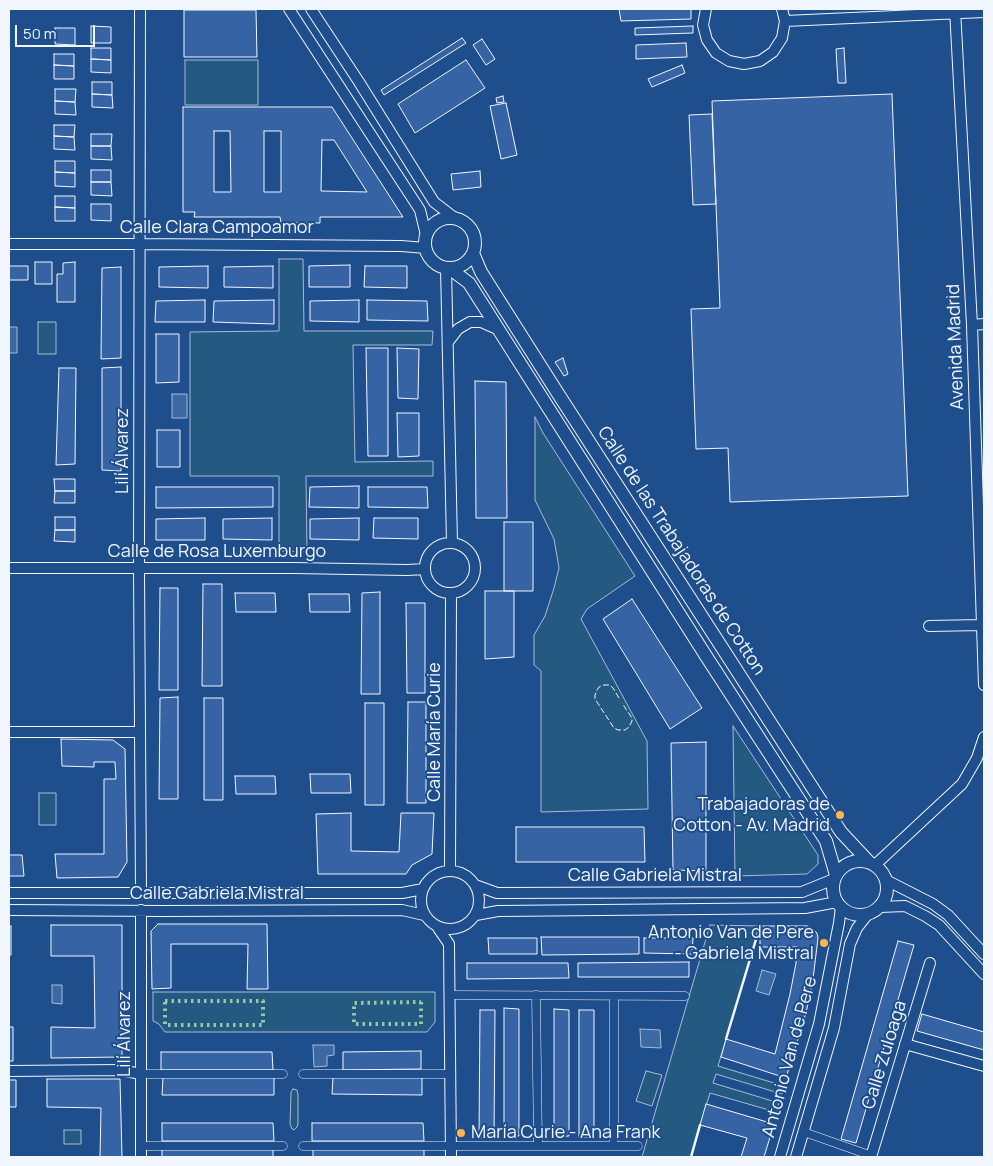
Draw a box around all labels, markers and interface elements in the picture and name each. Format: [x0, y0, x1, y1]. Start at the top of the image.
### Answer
scale bar [18, 15, 98, 47]
text: 50 m [23, 23, 57, 44]
street label: Calle Clara Campoamor [120, 217, 314, 239]
street label: Avenida Madrid [943, 284, 969, 410]
street label: Lilí Álvarez [112, 408, 134, 494]
street label: Calle de las Trabajadoras de Cotton [592, 423, 770, 679]
street label: Calle de Rosa Luxemburgo [108, 541, 326, 563]
street label: Calle María Curie [424, 662, 446, 802]
place label: Trabajadoras de Cotton - Av. Madrid [673, 794, 830, 836]
marker: Trabajadoras de Cotton - Av. Madrid [834, 809, 846, 821]
street label: Calle Gabriela Mistral [568, 865, 742, 887]
street label: Calle Gabriela Mistral [130, 883, 304, 905]
place label: Antonio Van de Pere - Gabriela Mistral [648, 922, 814, 964]
marker: Antonio Van de Pere - Gabriela Mistral [818, 937, 830, 949]
street label: Antonio Van de Pere [758, 974, 822, 1140]
street label: Lilí Álvarez [114, 991, 136, 1077]
street label: Calle Zuloaga [858, 998, 912, 1112]
place label: María Curie - Ana Frank [471, 1122, 660, 1144]
marker: María Curie - Ana Frank [455, 1127, 467, 1139]

